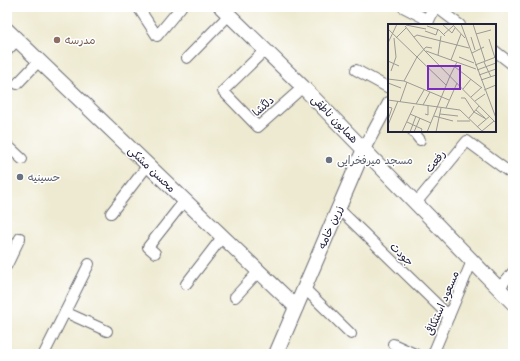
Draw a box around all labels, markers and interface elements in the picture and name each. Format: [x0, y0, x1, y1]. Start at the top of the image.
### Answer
inset map [388, 24, 496, 132]
place label: مدرسه [65, 31, 95, 48]
marker: مدرسه [52, 35, 62, 45]
street label: دلگشا [248, 91, 277, 120]
street label: همایون ناطقی [308, 91, 363, 147]
street label: محسن مشکی [125, 141, 180, 196]
street label: رفعت [420, 146, 449, 176]
place label: مسجد میرفخرایی [337, 151, 413, 168]
marker: مسجد میرفخرایی [324, 155, 334, 165]
place label: حسینیه [28, 168, 60, 185]
marker: حسینیه [15, 172, 25, 182]
street label: زرین خامه [313, 202, 346, 251]
street label: جودت [387, 238, 418, 269]
street label: مسعود استنکافی [420, 268, 463, 338]

